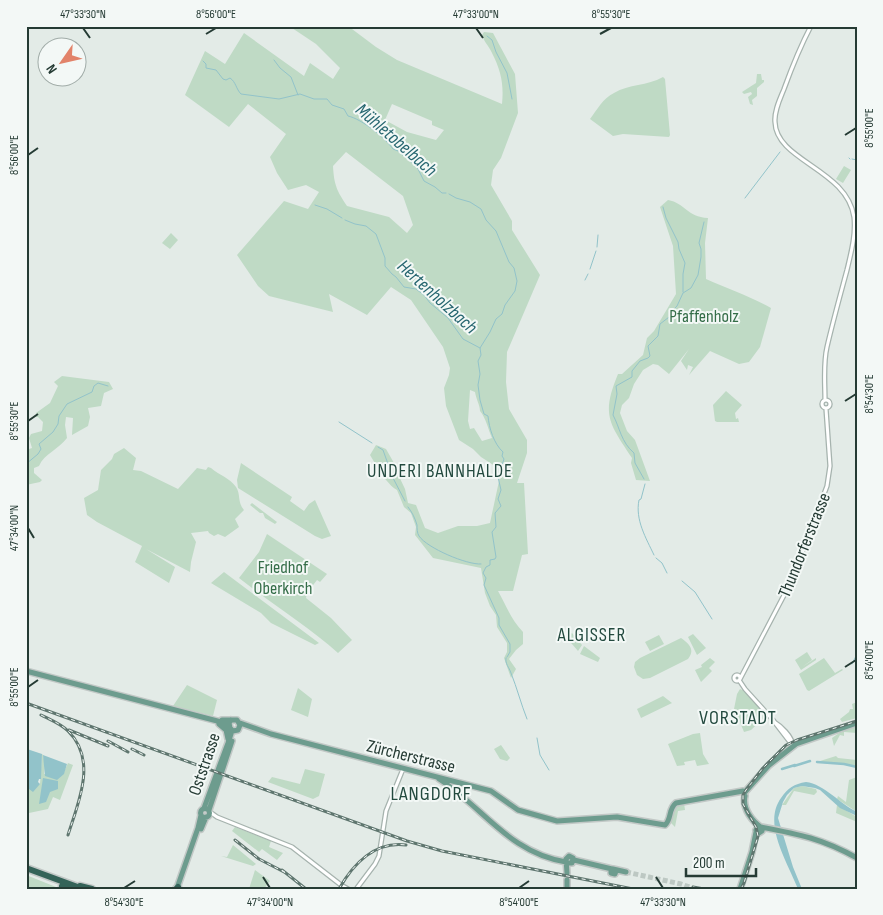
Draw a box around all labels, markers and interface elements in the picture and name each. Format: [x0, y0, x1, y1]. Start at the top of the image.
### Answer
text: 47°33'30"N [60, 7, 106, 22]
text: 8°56'00"E [196, 7, 236, 22]
text: 47°33'00"N [453, 7, 499, 22]
text: 8°55'30"E [592, 7, 631, 22]
north arrow [38, 38, 88, 88]
text: N [42, 61, 61, 77]
water label: Mühletobelbach [351, 99, 441, 182]
text: 8°55'00"E [862, 108, 877, 148]
text: 8°56'00"E [7, 135, 22, 175]
water label: Hertenholzbach [392, 255, 482, 339]
park label: Pfaffenholz [669, 306, 739, 327]
text: 8°54'30"E [862, 374, 877, 414]
text: 8°55'30"E [7, 401, 22, 441]
district label: UNDERI BANNHALDE [367, 460, 513, 483]
street label: Thundorferstrasse [774, 490, 835, 601]
text: 47°34'00"N [7, 505, 22, 551]
park label: Friedhof Oberkirch [254, 557, 312, 599]
district label: ALGISSER [557, 624, 626, 647]
text: 8°54'00"E [862, 640, 877, 680]
text: 8°55'00"E [7, 667, 22, 707]
district label: VORSTADT [699, 706, 777, 730]
street label: Oststrasse [184, 730, 225, 798]
street label: Zürcherstrasse [364, 735, 457, 778]
district label: LANGDORF [390, 782, 472, 806]
scale bar [686, 845, 756, 877]
text: 200 m [693, 854, 725, 873]
text: 8°54'30"E [104, 895, 144, 910]
text: 47°34'00"N [247, 895, 293, 910]
text: 8°54'00"E [499, 895, 539, 910]
text: 47°33'30"N [640, 895, 686, 910]

